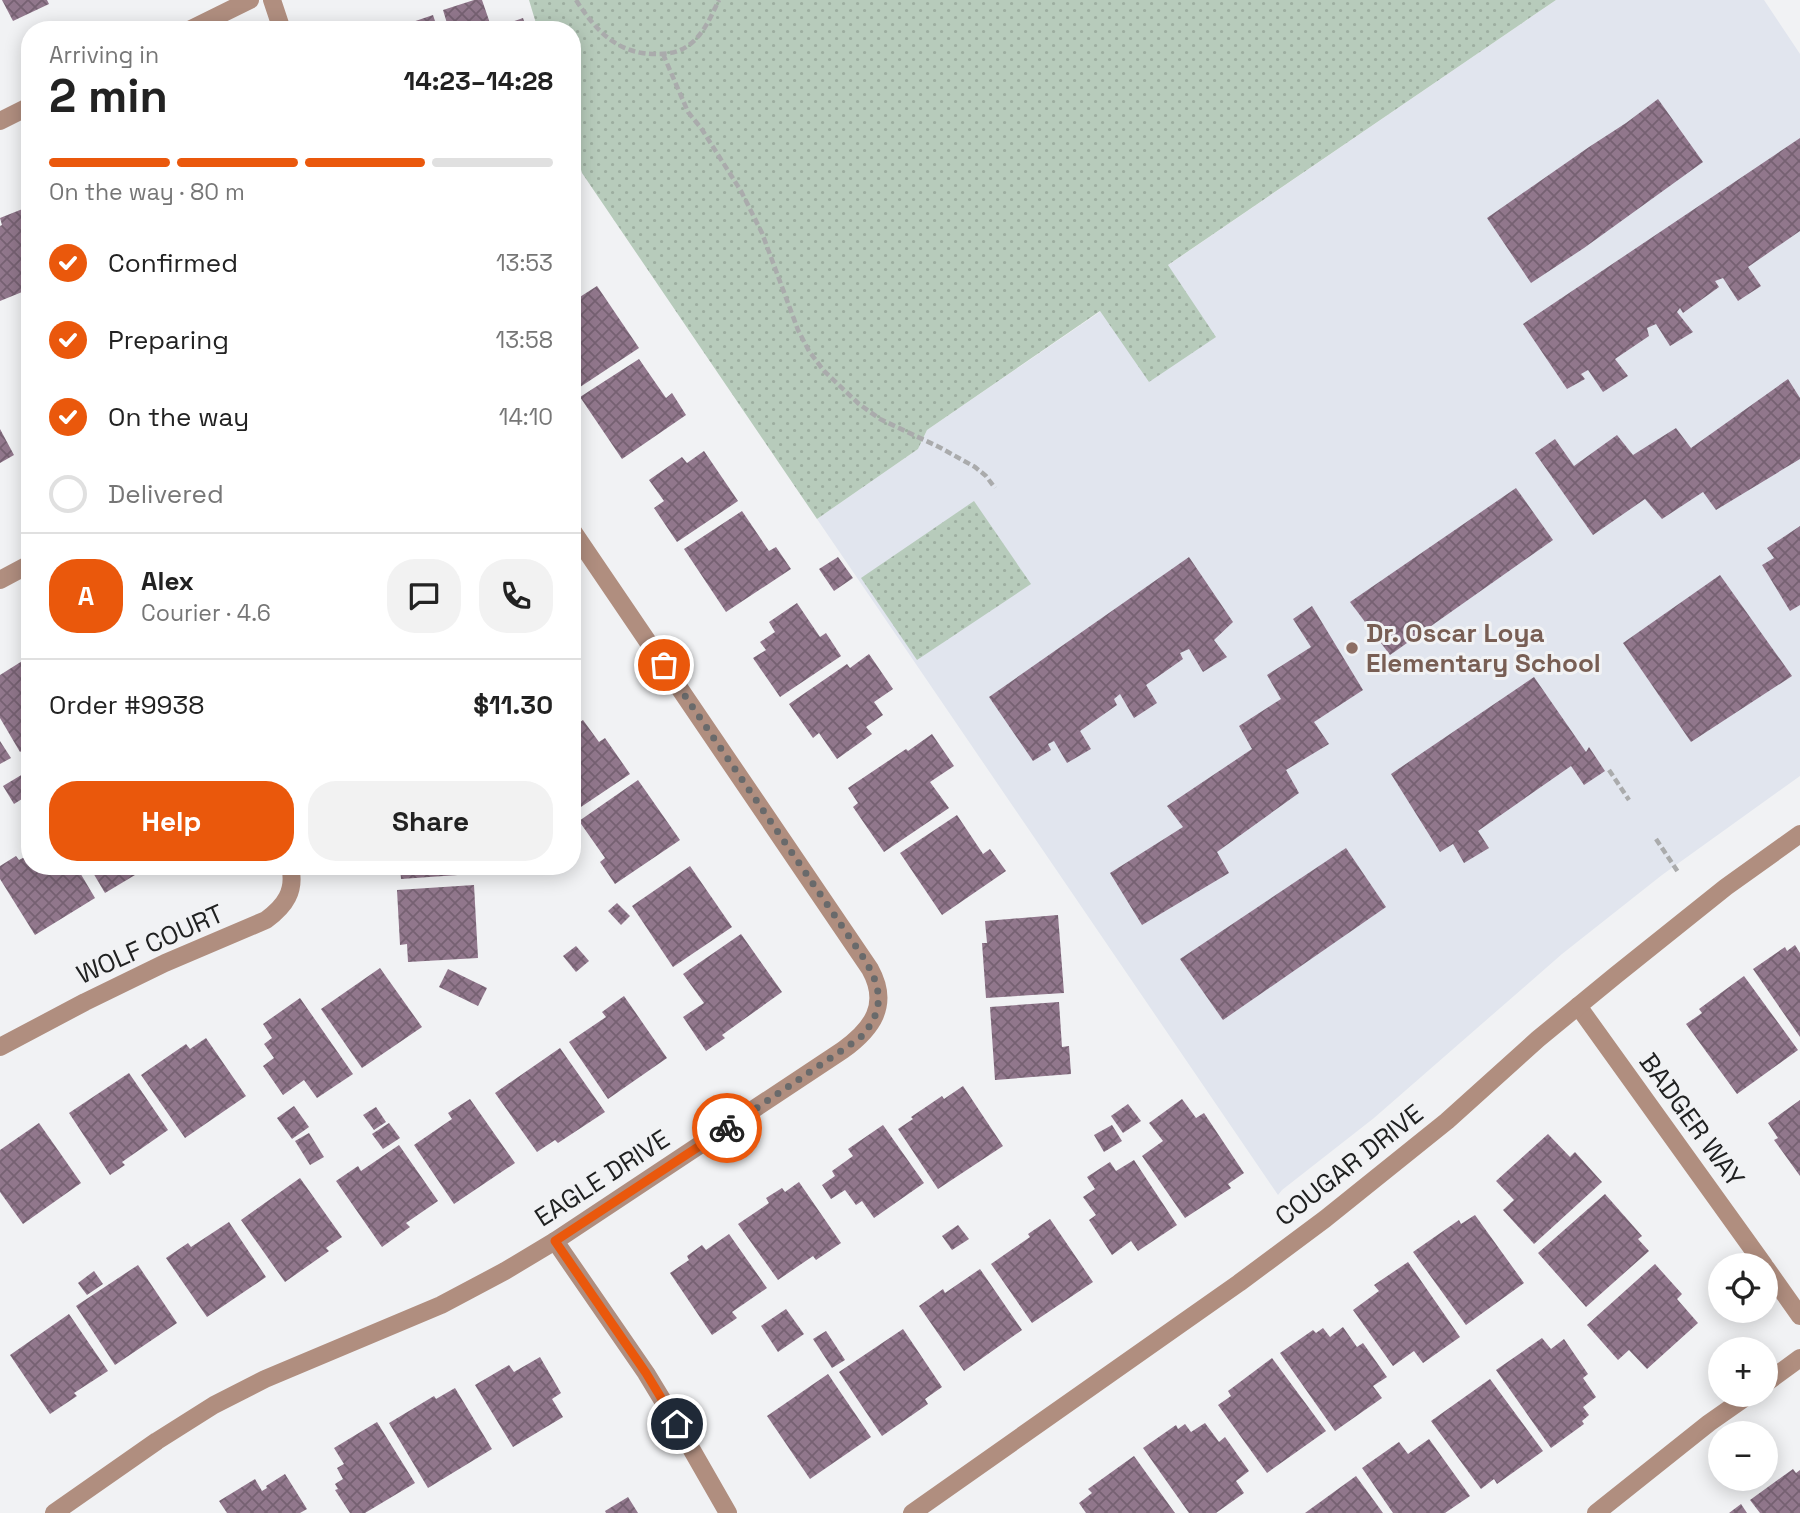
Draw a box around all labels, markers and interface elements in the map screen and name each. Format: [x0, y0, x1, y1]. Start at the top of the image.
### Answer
text: Arriving in [49, 40, 159, 70]
text: 14:23–14:28 [403, 64, 553, 98]
text: 2 min [49, 67, 168, 125]
text: On the way · 80 m [49, 177, 245, 207]
icon: check [49, 244, 87, 282]
text: Confirmed [108, 246, 238, 280]
text: 13:53 [496, 248, 553, 278]
icon: check [49, 321, 87, 359]
text: Preparing [108, 323, 229, 357]
text: 13:58 [496, 325, 553, 355]
icon: check [49, 398, 87, 436]
text: On the way [108, 400, 249, 434]
text: 14:10 [499, 402, 553, 432]
text: Delivered [108, 477, 224, 511]
button: chat [387, 559, 461, 633]
button: phone [479, 559, 553, 633]
text: Alex [141, 564, 194, 598]
text: A [78, 579, 94, 613]
text: Courier · 4.6 [141, 598, 271, 628]
place label: Dr. Oscar Loya Elementary School [1366, 616, 1601, 680]
pin [634, 635, 694, 695]
marker: Dr. Oscar Loya Elementary School [1344, 640, 1360, 656]
icon: bag [645, 646, 683, 684]
text: Order #9938 [49, 688, 204, 722]
text: $11.30 [473, 688, 553, 722]
button: Help [49, 781, 294, 861]
button: Share [308, 781, 553, 861]
street label: WOLF COURT [71, 896, 229, 992]
street label: BADGER WAY [1632, 1046, 1752, 1194]
courier [692, 1093, 762, 1163]
street label: COUGAR DRIVE [1268, 1097, 1430, 1233]
icon: bike [708, 1109, 746, 1147]
street label: EAGLE DRIVE [528, 1122, 676, 1234]
map controls [1708, 1253, 1778, 1491]
button: locate [1708, 1253, 1778, 1323]
button: + [1708, 1337, 1778, 1407]
pin [647, 1394, 707, 1454]
icon: home [658, 1405, 696, 1443]
button: − [1708, 1421, 1778, 1491]

